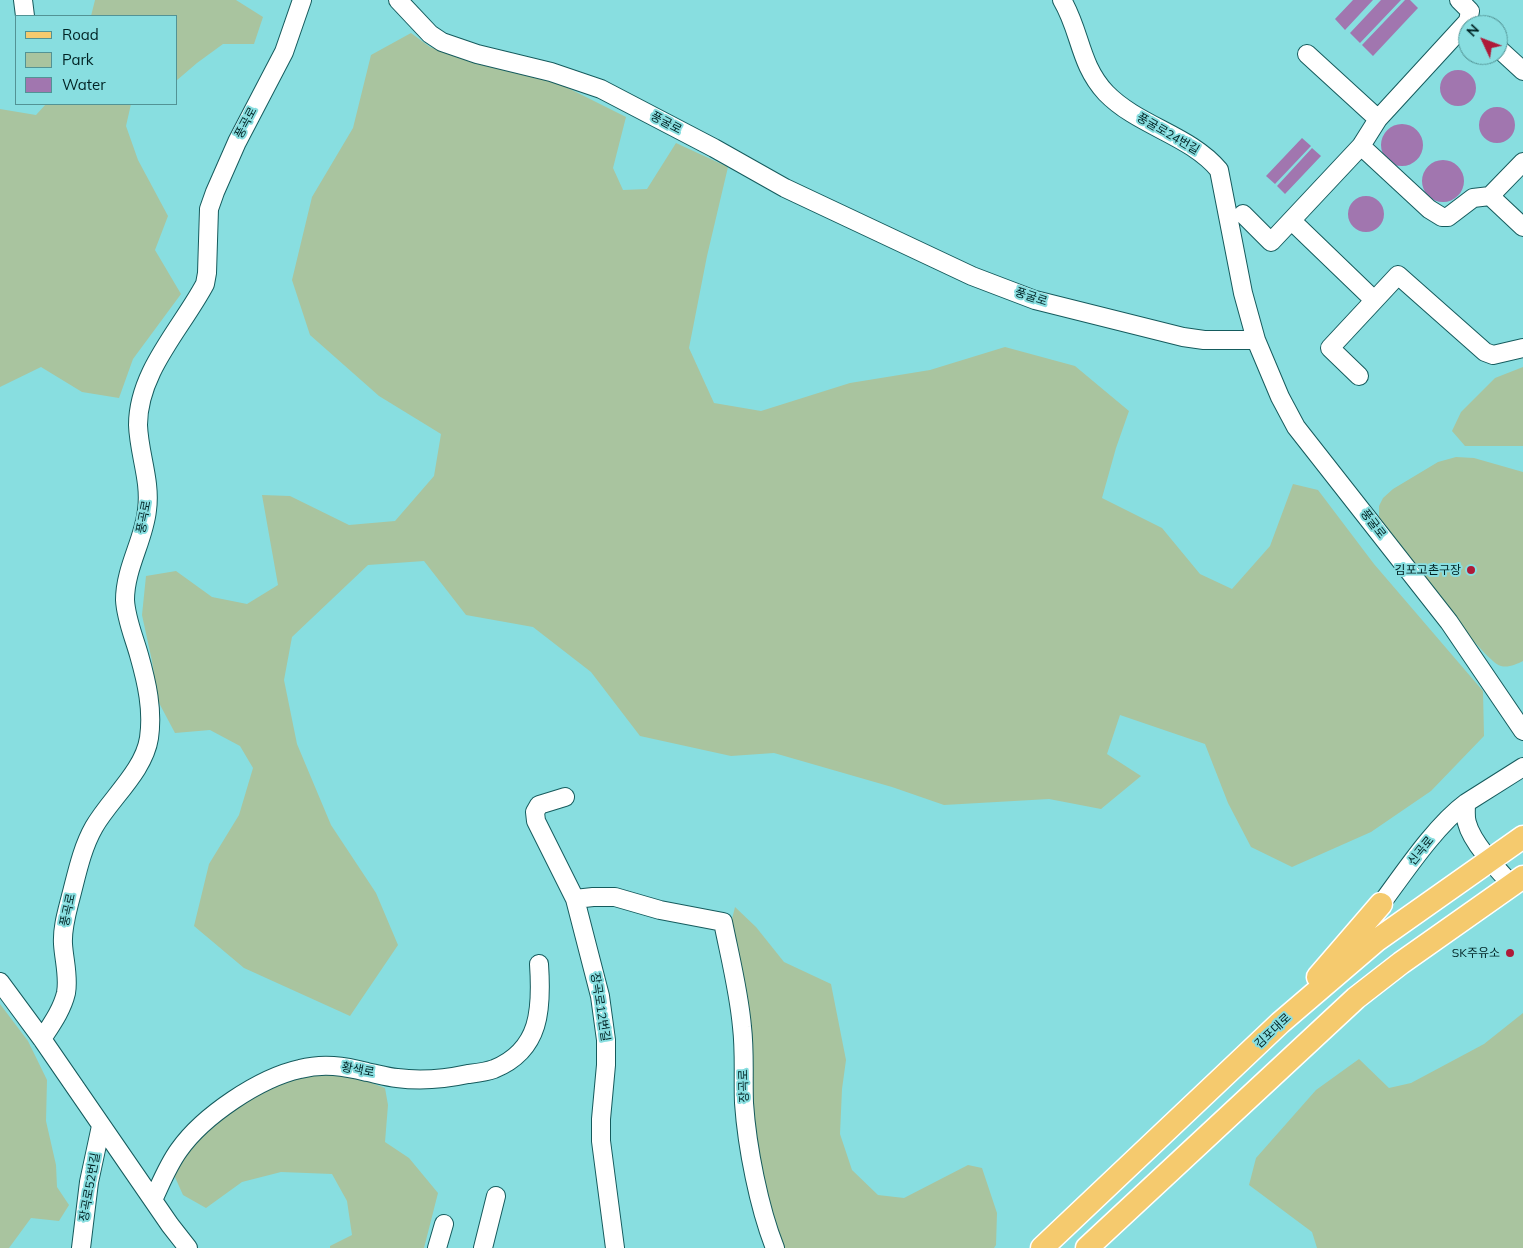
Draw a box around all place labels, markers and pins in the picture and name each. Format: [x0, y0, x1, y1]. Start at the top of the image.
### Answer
place label: 김포고촌구장 [1395, 563, 1461, 577]
marker: 김포고촌구장 [1465, 564, 1477, 576]
place label: SK주유소 [1452, 946, 1500, 960]
marker: SK주유소 [1504, 947, 1516, 959]

